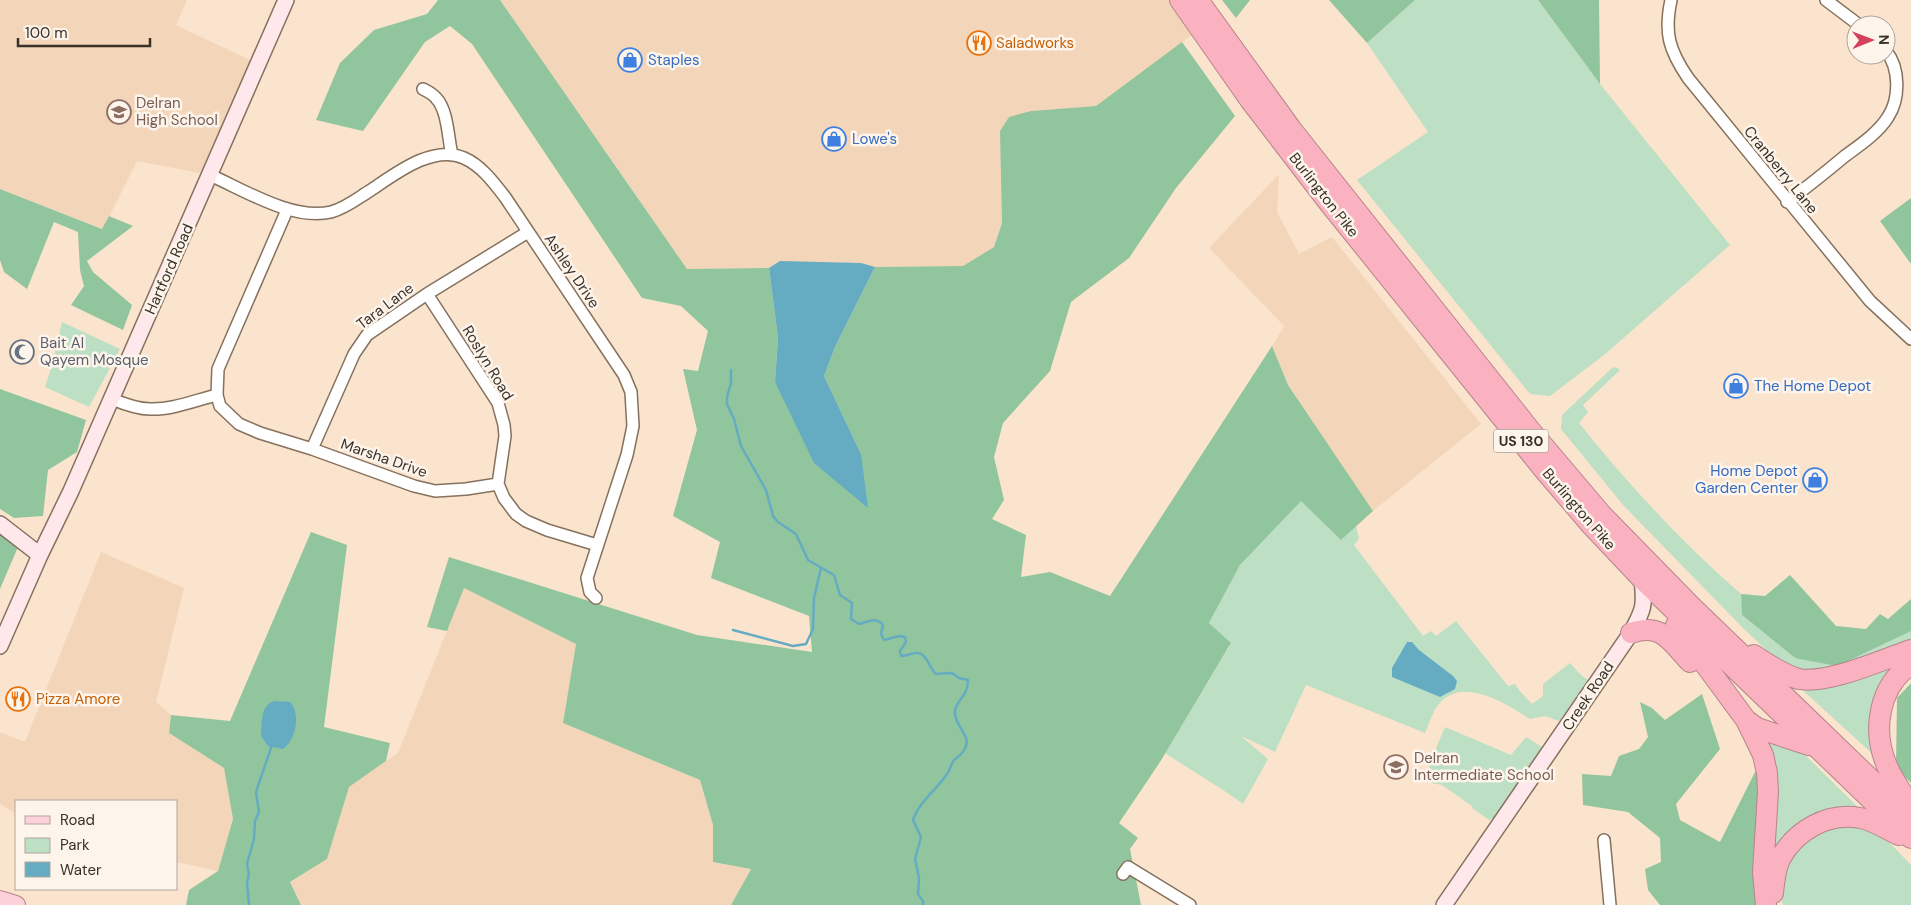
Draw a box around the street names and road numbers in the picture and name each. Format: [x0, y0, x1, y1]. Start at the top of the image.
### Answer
street label: Cranberry Lane [1739, 122, 1823, 218]
street label: Burlington Pike [1285, 149, 1363, 241]
street label: Hartford Road [140, 221, 198, 317]
street label: Ashley Drive [540, 230, 604, 312]
street label: Tara Lane [352, 278, 418, 334]
street label: Roslyn Road [458, 322, 518, 404]
road number: US 130 [1494, 430, 1548, 452]
street label: Marsha Drive [338, 434, 430, 482]
street label: Burlington Pike [1538, 464, 1620, 554]
street label: Creek Road [1557, 657, 1619, 735]

